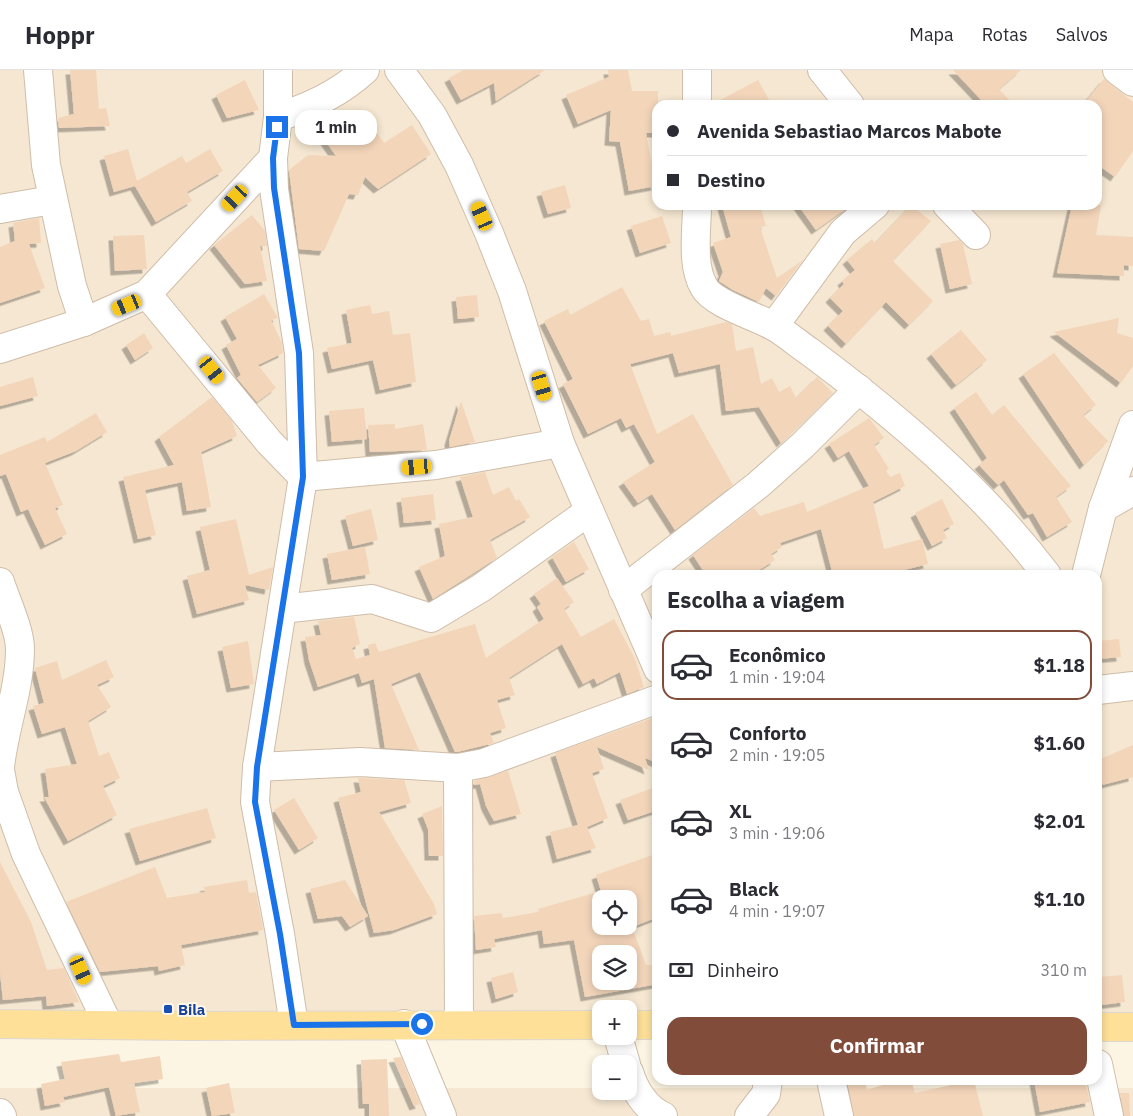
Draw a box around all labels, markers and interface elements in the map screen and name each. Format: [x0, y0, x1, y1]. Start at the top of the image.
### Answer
text: Hoppr [25, 19, 95, 51]
text: Mapa [909, 23, 954, 46]
text: Rotas [982, 23, 1028, 46]
text: Salvos [1056, 23, 1108, 46]
callout: 1 min [294, 110, 377, 144]
route end [266, 116, 288, 138]
text: 1 min [315, 117, 357, 137]
text: Avenida Sebastiao Marcos Mabote [697, 119, 1002, 143]
text: Destino [697, 168, 765, 192]
car [219, 182, 250, 214]
car [469, 199, 494, 233]
car [110, 292, 143, 318]
car [196, 354, 227, 386]
car [530, 369, 553, 403]
car [401, 458, 432, 476]
text: Escolha a viagem [667, 585, 845, 614]
icon: car [669, 643, 714, 688]
text: Econômico [729, 643, 826, 667]
text: $1.18 [1033, 653, 1085, 677]
text: 1 min · 19:04 [729, 667, 825, 687]
icon: car [669, 721, 714, 766]
text: Conforto [729, 721, 807, 745]
text: $1.60 [1033, 731, 1085, 755]
text: 2 min · 19:05 [729, 745, 825, 765]
icon: car [669, 799, 714, 844]
text: XL [729, 799, 752, 823]
text: $2.01 [1033, 809, 1085, 833]
text: 3 min · 19:06 [729, 823, 825, 843]
icon: car [669, 877, 714, 922]
text: Black [729, 877, 779, 901]
text: $1.10 [1033, 887, 1085, 911]
map controls [592, 890, 637, 1100]
button: locate [592, 890, 637, 935]
text: 4 min · 19:07 [729, 901, 825, 921]
button: layers [592, 945, 637, 990]
car [68, 953, 93, 987]
icon: cash [667, 956, 695, 984]
text: Dinheiro [707, 958, 779, 982]
text: 310 m [1040, 960, 1087, 980]
place label: Bila [178, 1000, 206, 1019]
button: + [592, 1000, 637, 1045]
marker: Bila [162, 1003, 174, 1015]
route start [411, 1013, 433, 1035]
button: Confirmar [667, 1017, 1087, 1075]
button: − [592, 1055, 637, 1100]

